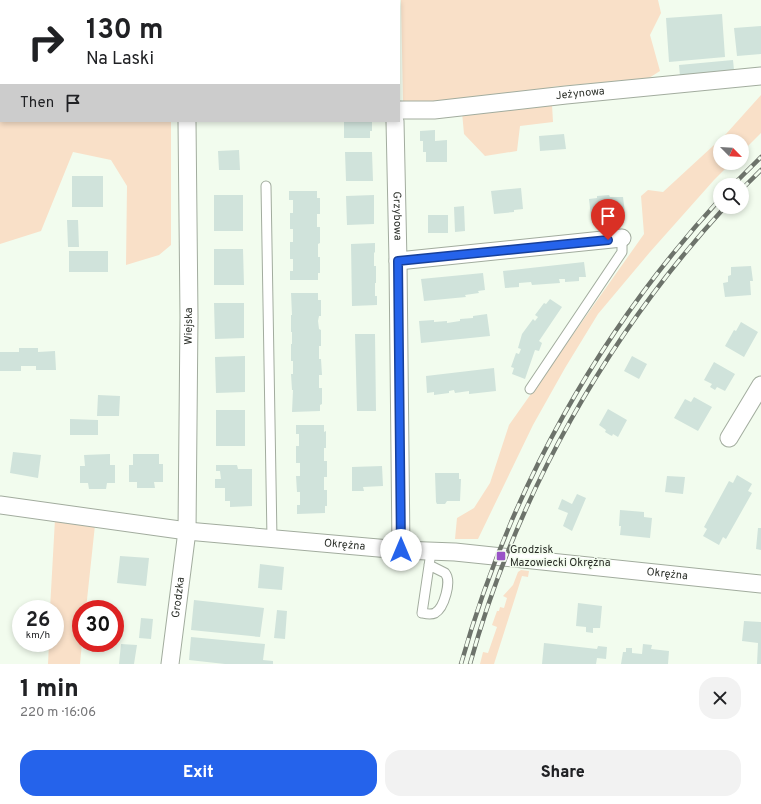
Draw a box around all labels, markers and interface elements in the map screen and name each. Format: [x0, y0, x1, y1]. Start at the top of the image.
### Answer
text: 130 m [86, 13, 164, 49]
icon: right [20, 16, 72, 68]
text: Na Laski [86, 48, 154, 71]
street label: Jeżynowa [555, 84, 605, 103]
icon: arrive [62, 92, 84, 114]
text: Then [20, 94, 54, 113]
north arrow [713, 134, 749, 170]
map controls [713, 134, 749, 214]
button: search [713, 178, 749, 214]
street label: Grzybowa [390, 191, 405, 241]
pin [591, 199, 625, 240]
icon: arrive [597, 205, 619, 227]
street label: Wiejska [182, 307, 196, 345]
position arrow [380, 529, 422, 571]
street label: Okrężna [323, 536, 366, 554]
place label: Grodzisk Mazowiecki Okrężna [510, 543, 611, 570]
marker: Grodzisk Mazowiecki Okrężna [495, 550, 507, 562]
street label: Okrężna [646, 565, 689, 583]
street label: Grodzka [169, 576, 188, 619]
speed limit sign: 30 [72, 600, 124, 652]
text: 26 [26, 608, 50, 634]
text: km/h [26, 629, 50, 642]
text: 1 min [20, 675, 79, 705]
button: close [699, 677, 741, 719]
text: 220 m · 16:06 [20, 705, 96, 721]
button: Exit [20, 750, 377, 796]
button: Share [385, 750, 741, 796]

